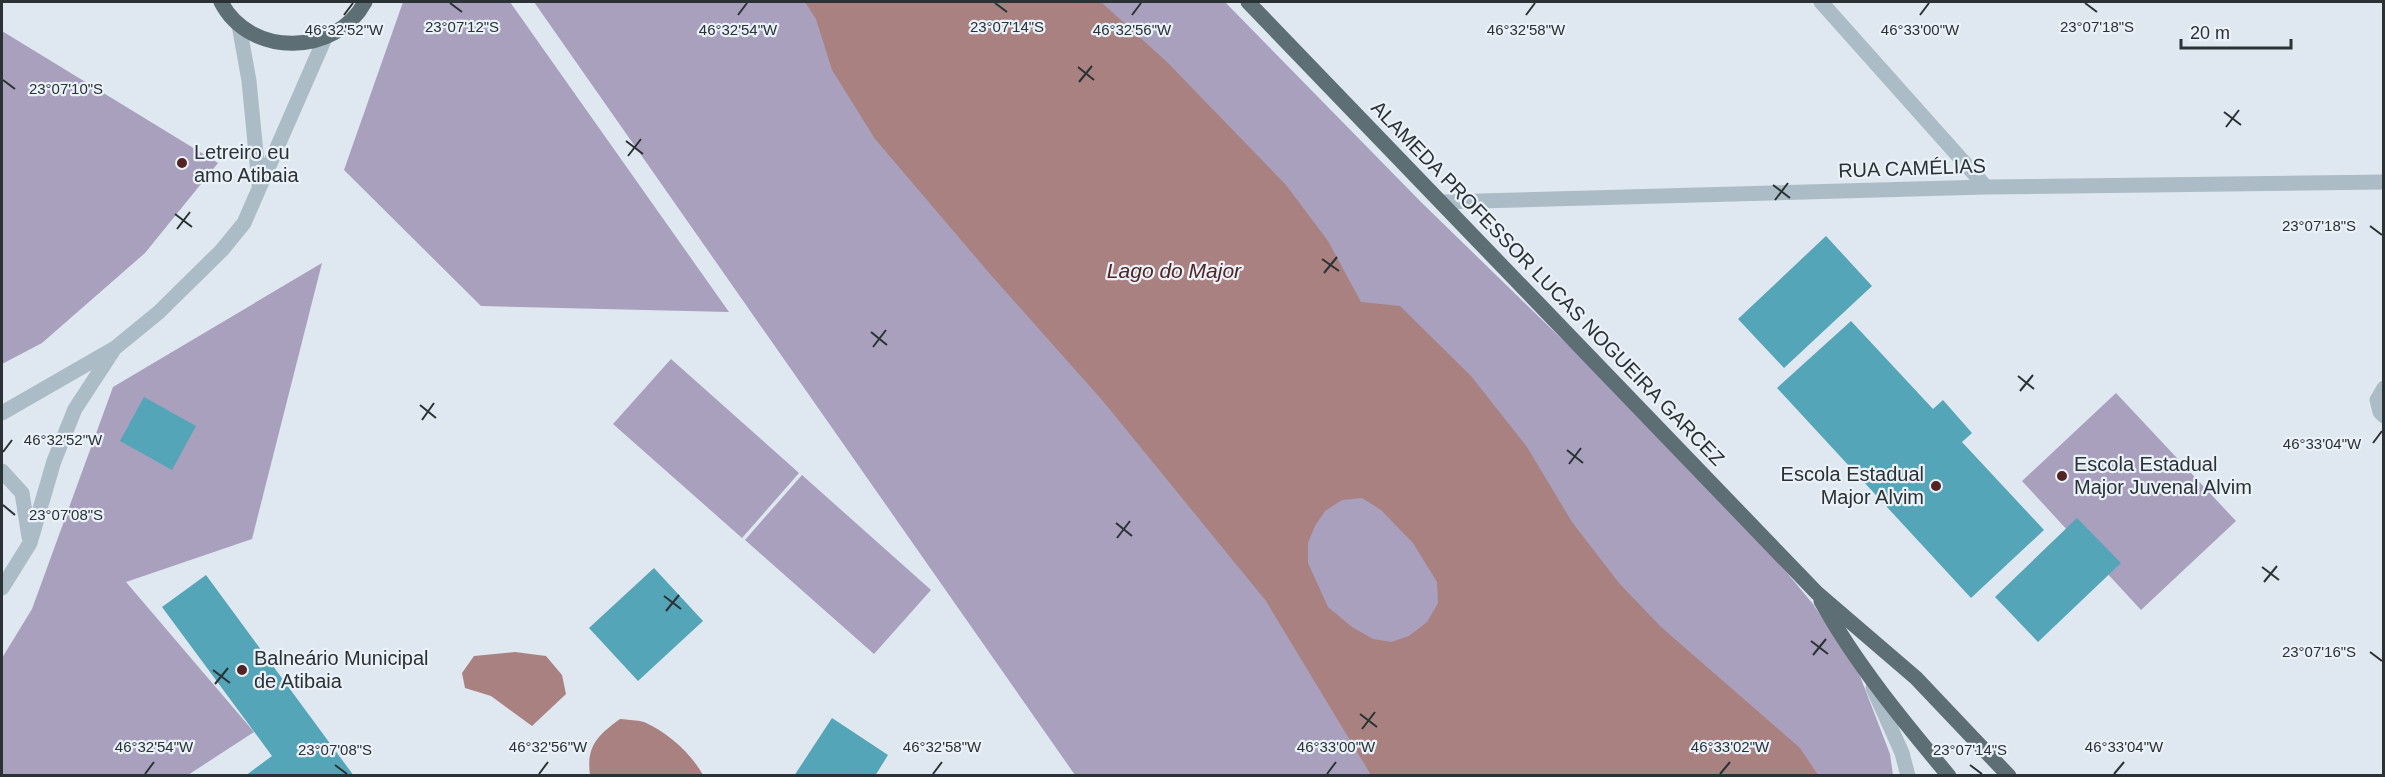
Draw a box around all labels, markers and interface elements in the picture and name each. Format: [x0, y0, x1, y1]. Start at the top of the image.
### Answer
scale bar [2181, 12, 2290, 50]
text: 23°07'12"S [425, 18, 499, 35]
text: 23°07'14"S [970, 18, 1044, 35]
text: 23°07'18"S [2060, 18, 2134, 35]
text: 46°32'52"W [305, 21, 384, 38]
text: 46°32'54"W [699, 21, 778, 38]
text: 46°32'56"W [1093, 21, 1172, 38]
text: 46°32'58"W [1487, 21, 1566, 38]
text: 46°33'00"W [1881, 21, 1960, 38]
text: 20 m [2190, 23, 2230, 43]
text: 23°07'10"S [29, 80, 103, 97]
street label: ALAMEDA PROFESSOR LUCAS NOGUEIRA GARCEZ [1367, 96, 1729, 470]
place label: Letreiro eu amo Atibaia [194, 141, 299, 186]
street label: RUA CAMÉLIAS [1838, 154, 1986, 182]
marker: Letreiro eu amo Atibaia [175, 156, 189, 170]
text: 23°07'18"S [2282, 217, 2356, 234]
water label: Lago do Major [1107, 259, 1242, 282]
text: 46°32'52"W [24, 431, 103, 448]
text: 46°33'04"W [2283, 435, 2362, 452]
place label: Escola Estadual Major Juvenal Alvim [2074, 453, 2252, 498]
place label: Escola Estadual Major Alvim [1781, 463, 1924, 508]
marker: Escola Estadual Major Juvenal Alvim [2055, 469, 2069, 483]
marker: Escola Estadual Major Alvim [1929, 479, 1943, 493]
text: 23°07'08"S [29, 506, 103, 523]
text: 23°07'16"S [2282, 643, 2356, 660]
place label: Balneário Municipal de Atibaia [254, 647, 429, 692]
marker: Balneário Municipal de Atibaia [235, 663, 249, 677]
text: 46°32'54"W [115, 738, 194, 755]
text: 46°32'56"W [509, 738, 588, 755]
text: 46°32'58"W [903, 738, 982, 755]
text: 46°33'00"W [1297, 738, 1376, 755]
text: 46°33'02"W [1691, 738, 1770, 755]
text: 46°33'04"W [2085, 738, 2164, 755]
text: 23°07'08"S [298, 741, 372, 758]
text: 23°07'14"S [1933, 741, 2007, 758]

